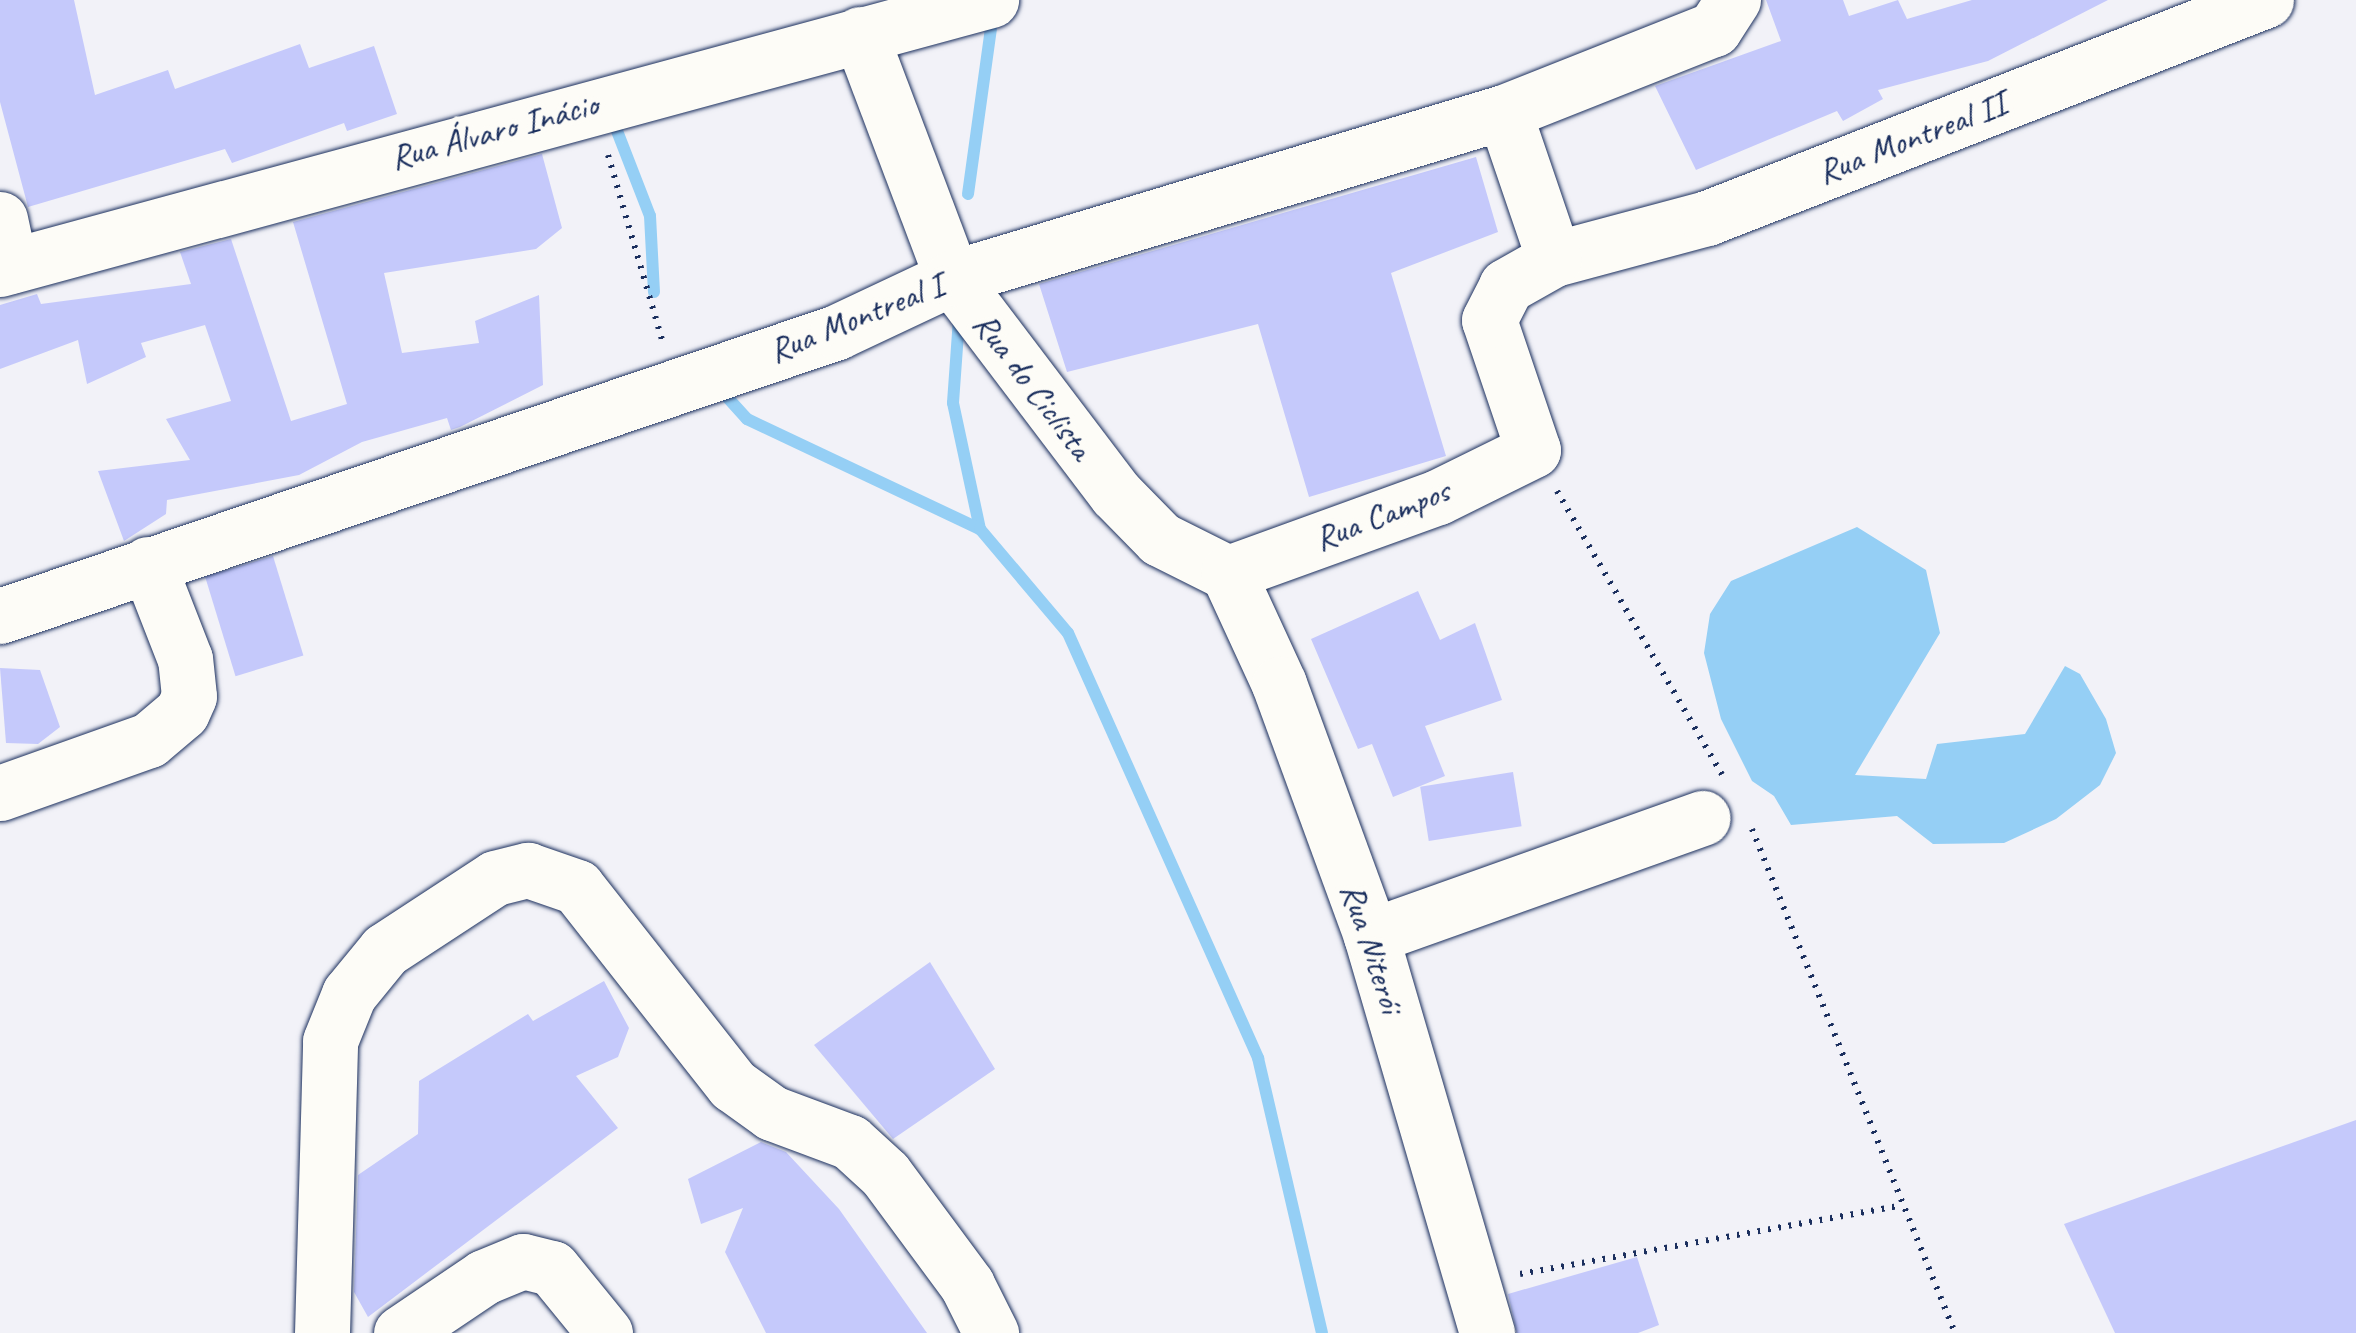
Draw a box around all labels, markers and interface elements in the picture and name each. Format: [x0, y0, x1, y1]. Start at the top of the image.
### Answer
street label: Rua Álvaro Inácio [386, 83, 602, 179]
street label: Rua Montreal II [1811, 83, 2013, 193]
street label: Rua Montreal I [762, 264, 950, 372]
street label: Rua do Ciclista [964, 304, 1102, 468]
street label: Rua Campos [1308, 470, 1456, 560]
street label: Rua Niterói [1331, 877, 1413, 1019]

